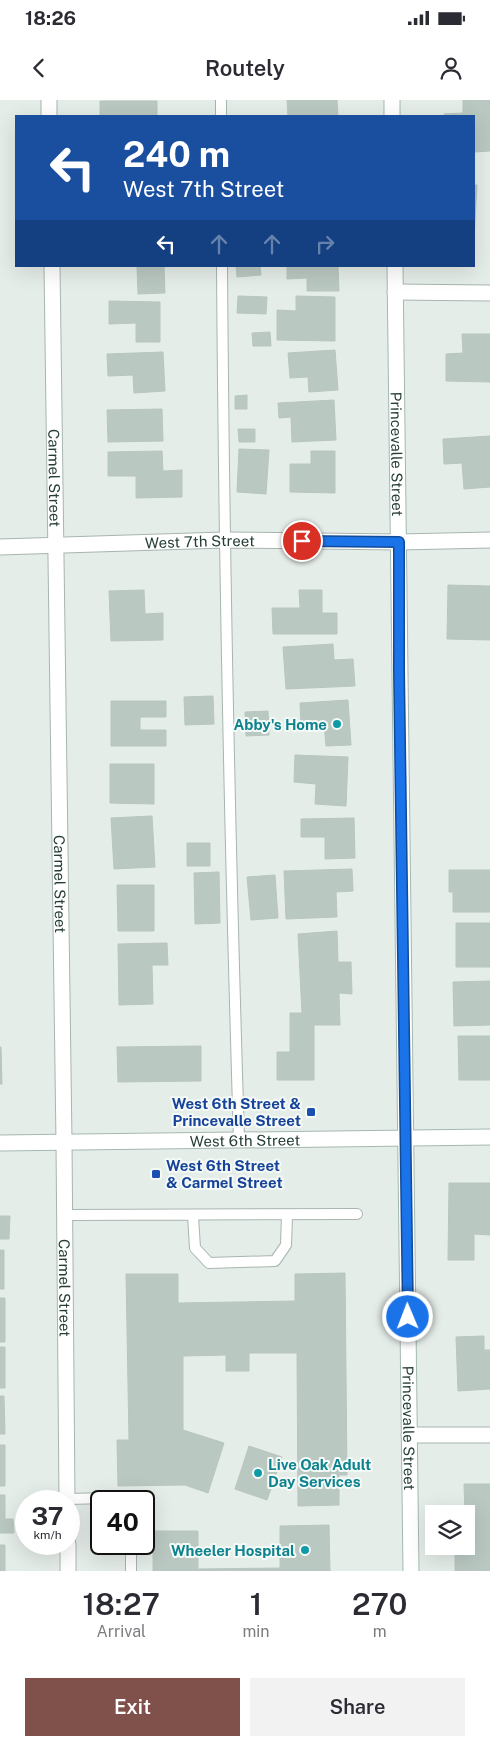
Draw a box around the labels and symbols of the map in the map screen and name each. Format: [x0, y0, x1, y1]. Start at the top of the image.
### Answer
street label: Princevalle Street [388, 392, 407, 516]
street label: Carmel Street [46, 429, 64, 527]
pin [281, 520, 323, 562]
street label: West 7th Street [145, 531, 255, 551]
place label: Abby's Home [233, 716, 327, 733]
marker: Abby's Home [331, 718, 343, 730]
street label: Carmel Street [51, 835, 70, 933]
place label: West 6th Street & Princevalle Street [172, 1095, 301, 1129]
marker: West 6th Street & Princevalle Street [305, 1106, 317, 1118]
street label: West 6th Street [190, 1131, 300, 1149]
place label: West 6th Street & Carmel Street [166, 1157, 283, 1191]
marker: West 6th Street & Carmel Street [150, 1168, 162, 1180]
street label: Carmel Street [56, 1239, 74, 1337]
position arrow [381, 1290, 433, 1342]
street label: Princevalle Street [400, 1366, 419, 1490]
place label: Live Oak Adult Day Services [268, 1456, 371, 1490]
marker: Live Oak Adult Day Services [252, 1467, 264, 1479]
speed limit sign: 40 [90, 1490, 155, 1555]
place label: Wheeler Hospital [171, 1542, 295, 1559]
marker: Wheeler Hospital [299, 1544, 311, 1556]

